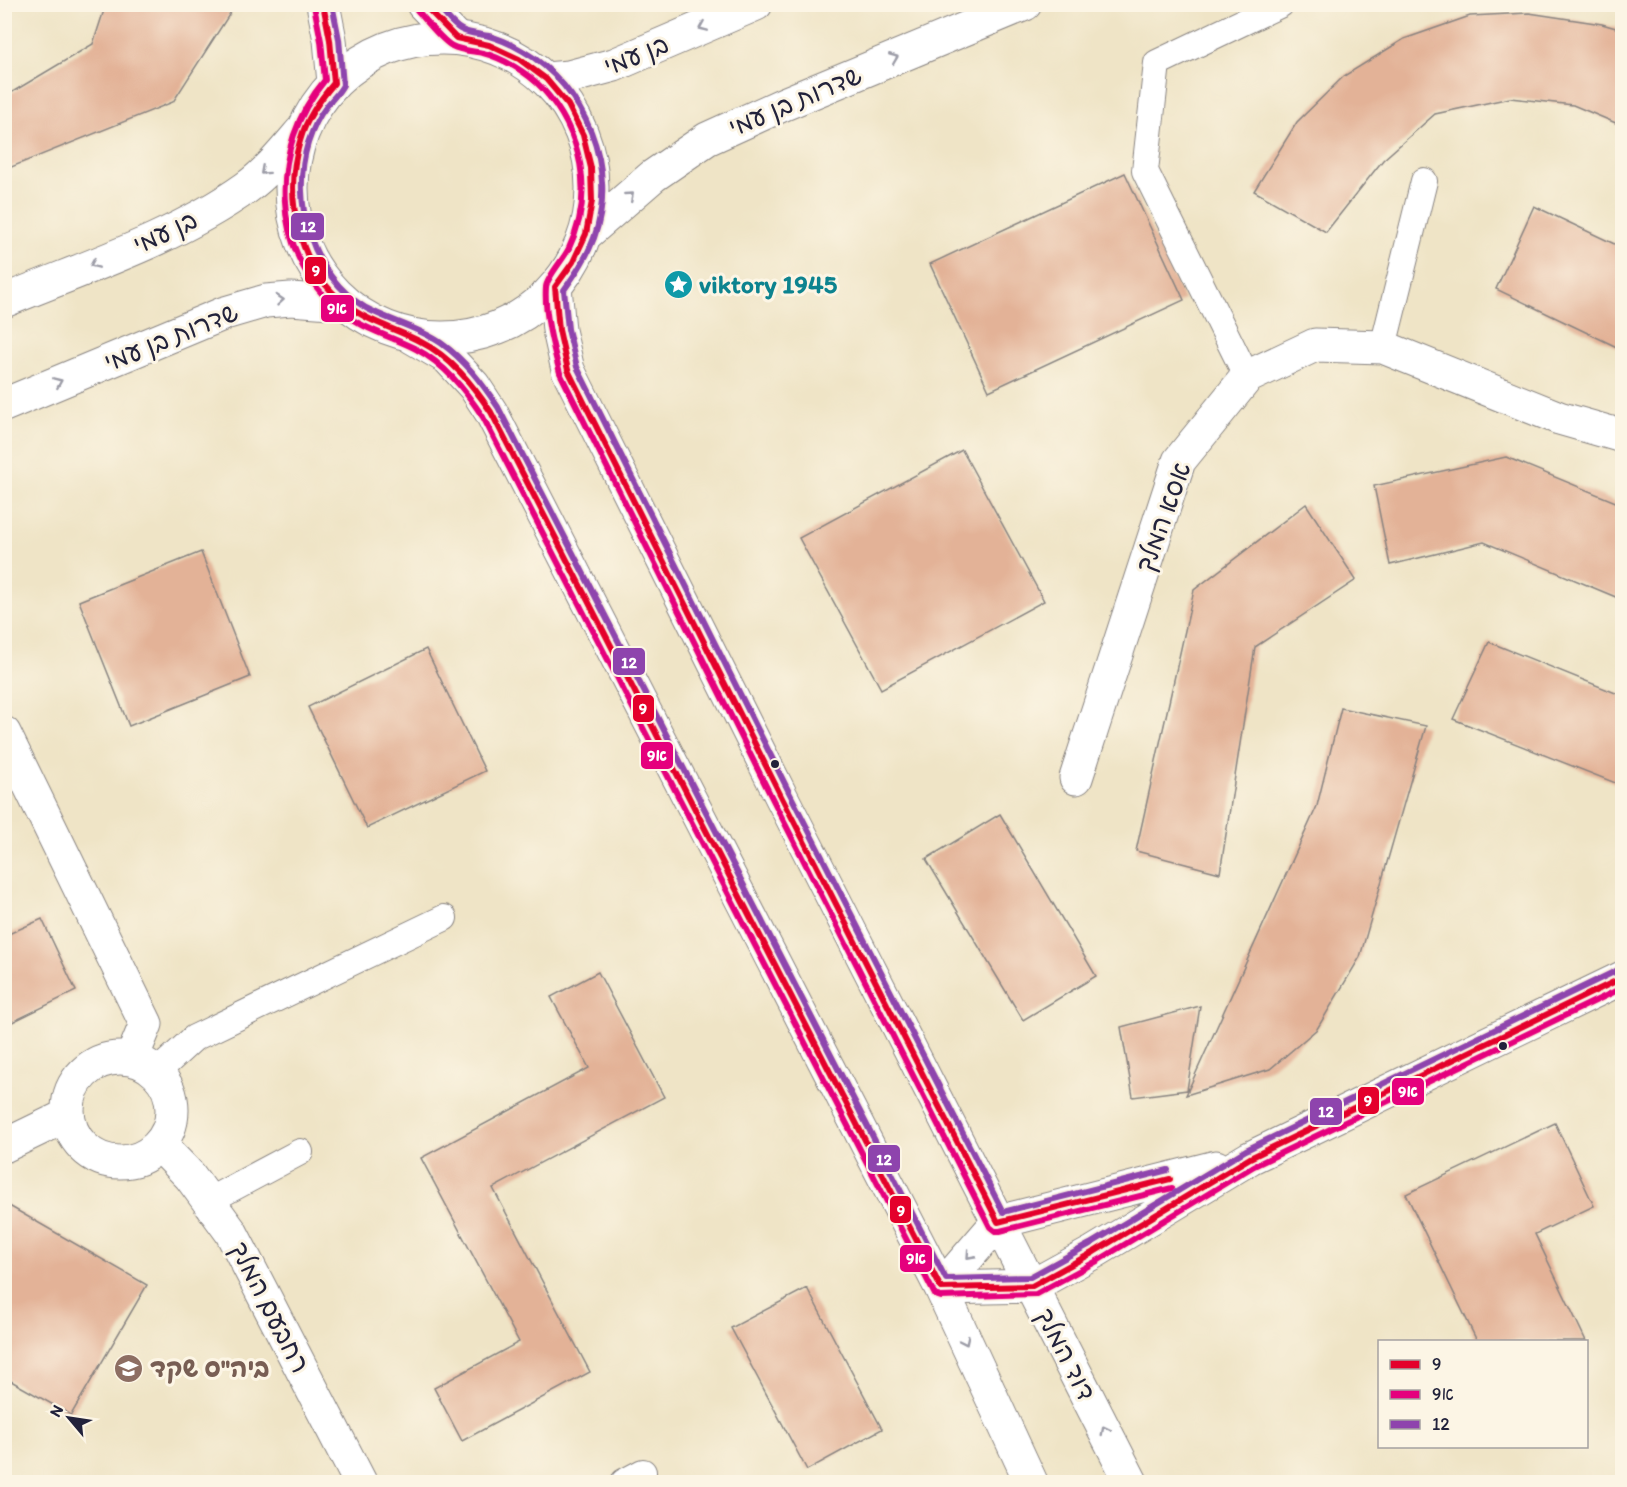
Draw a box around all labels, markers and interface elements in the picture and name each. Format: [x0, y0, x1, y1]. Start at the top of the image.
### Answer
one-way arrow [698, 20, 709, 32]
street label: בן עמי [599, 28, 673, 82]
one-way arrow [888, 53, 899, 65]
street label: שדרות בן עמי [724, 59, 866, 143]
one-way arrow [261, 164, 272, 175]
one-way arrow [623, 192, 634, 203]
street label: בן עמי [128, 203, 202, 261]
line badge: 12 [290, 212, 325, 241]
text: 12 [300, 217, 317, 236]
line badge: 9 [304, 256, 327, 285]
one-way arrow [89, 257, 100, 269]
text: 9 [312, 261, 320, 280]
place icon: viktory 1945 [662, 268, 694, 300]
place label: viktory 1945 [699, 268, 838, 300]
one-way arrow [275, 294, 284, 307]
line badge: 9א [320, 294, 355, 323]
street label: שדרות בן עמי [99, 296, 243, 378]
text: 9א [327, 299, 347, 318]
one-way arrow [52, 377, 63, 389]
street label: אסא המלך [1128, 458, 1199, 577]
line badge: 12 [612, 647, 646, 676]
text: 12 [621, 653, 638, 672]
line badge: 9 [632, 694, 655, 723]
text: 9 [639, 699, 647, 718]
line badge: 9א [640, 741, 674, 770]
text: 9א [647, 746, 667, 765]
unlabelled marker [769, 758, 781, 770]
unlabelled marker [1497, 1040, 1509, 1052]
line badge: 9א [1391, 1077, 1425, 1106]
text: 9א [1398, 1082, 1418, 1101]
line badge: 9 [1357, 1086, 1380, 1115]
text: 9 [1364, 1091, 1372, 1110]
line badge: 12 [1309, 1097, 1343, 1126]
text: 12 [1318, 1102, 1335, 1121]
line badge: 12 [867, 1144, 901, 1173]
text: 12 [876, 1150, 893, 1169]
line badge: 9 [889, 1195, 912, 1224]
text: 9 [897, 1201, 905, 1220]
street label: רחבעם המלך [222, 1236, 317, 1378]
line badge: 9א [899, 1244, 933, 1273]
one-way arrow [966, 1248, 977, 1259]
text: 9א [906, 1249, 926, 1268]
street label: דוד המלך [1028, 1302, 1103, 1406]
one-way arrow [958, 1334, 970, 1345]
legend [1378, 1340, 1588, 1448]
school or university icon: ביה"ס שקד [113, 1352, 145, 1384]
place label: ביה"ס שקד [150, 1352, 270, 1384]
text: 9 [1432, 1353, 1441, 1375]
text: 9א [1432, 1383, 1454, 1405]
north arrow [39, 1388, 99, 1448]
text: N [45, 1402, 67, 1420]
text: 12 [1432, 1413, 1450, 1435]
one-way arrow [1101, 1426, 1112, 1437]

